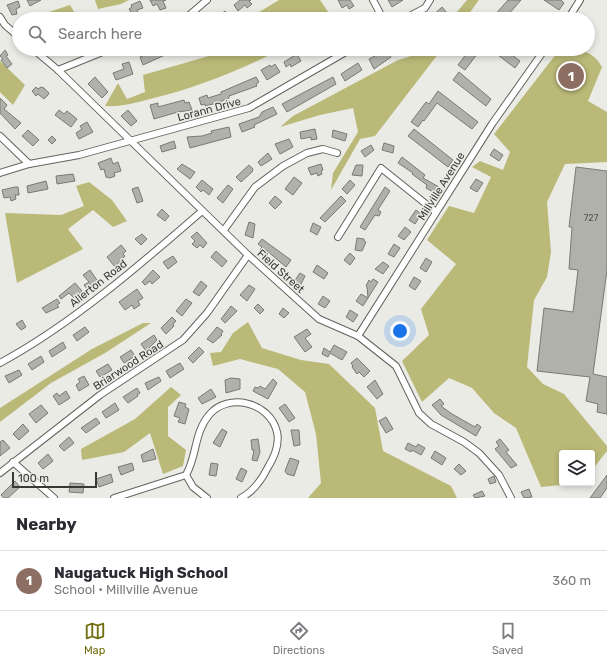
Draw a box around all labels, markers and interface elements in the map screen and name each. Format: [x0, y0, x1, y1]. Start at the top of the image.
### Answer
search box [12, 12, 595, 56]
icon: search [26, 23, 48, 45]
text: Search here [58, 25, 142, 43]
pin: 1 [558, 61, 584, 91]
street label: Lorann Drive [176, 95, 242, 124]
street label: Millville Avenue [415, 150, 468, 223]
house number: 727 [584, 213, 599, 223]
street label: Field Street [254, 247, 307, 296]
street label: Allerton Road [67, 257, 130, 310]
your location [390, 321, 410, 341]
street label: Briarwood Road [91, 338, 166, 393]
map controls [559, 450, 595, 486]
button: layers [559, 450, 595, 486]
scale bar [12, 470, 97, 489]
text: 100 m [18, 472, 49, 485]
text: Nearby [16, 514, 77, 534]
text: Naugatuck High School [54, 564, 228, 582]
text: 1 [26, 573, 32, 588]
text: 360 m [552, 573, 591, 588]
text: School · Millville Avenue [54, 582, 198, 597]
tab: Map [84, 620, 106, 657]
tab: Directions [273, 620, 325, 657]
tab: Saved [492, 620, 523, 657]

